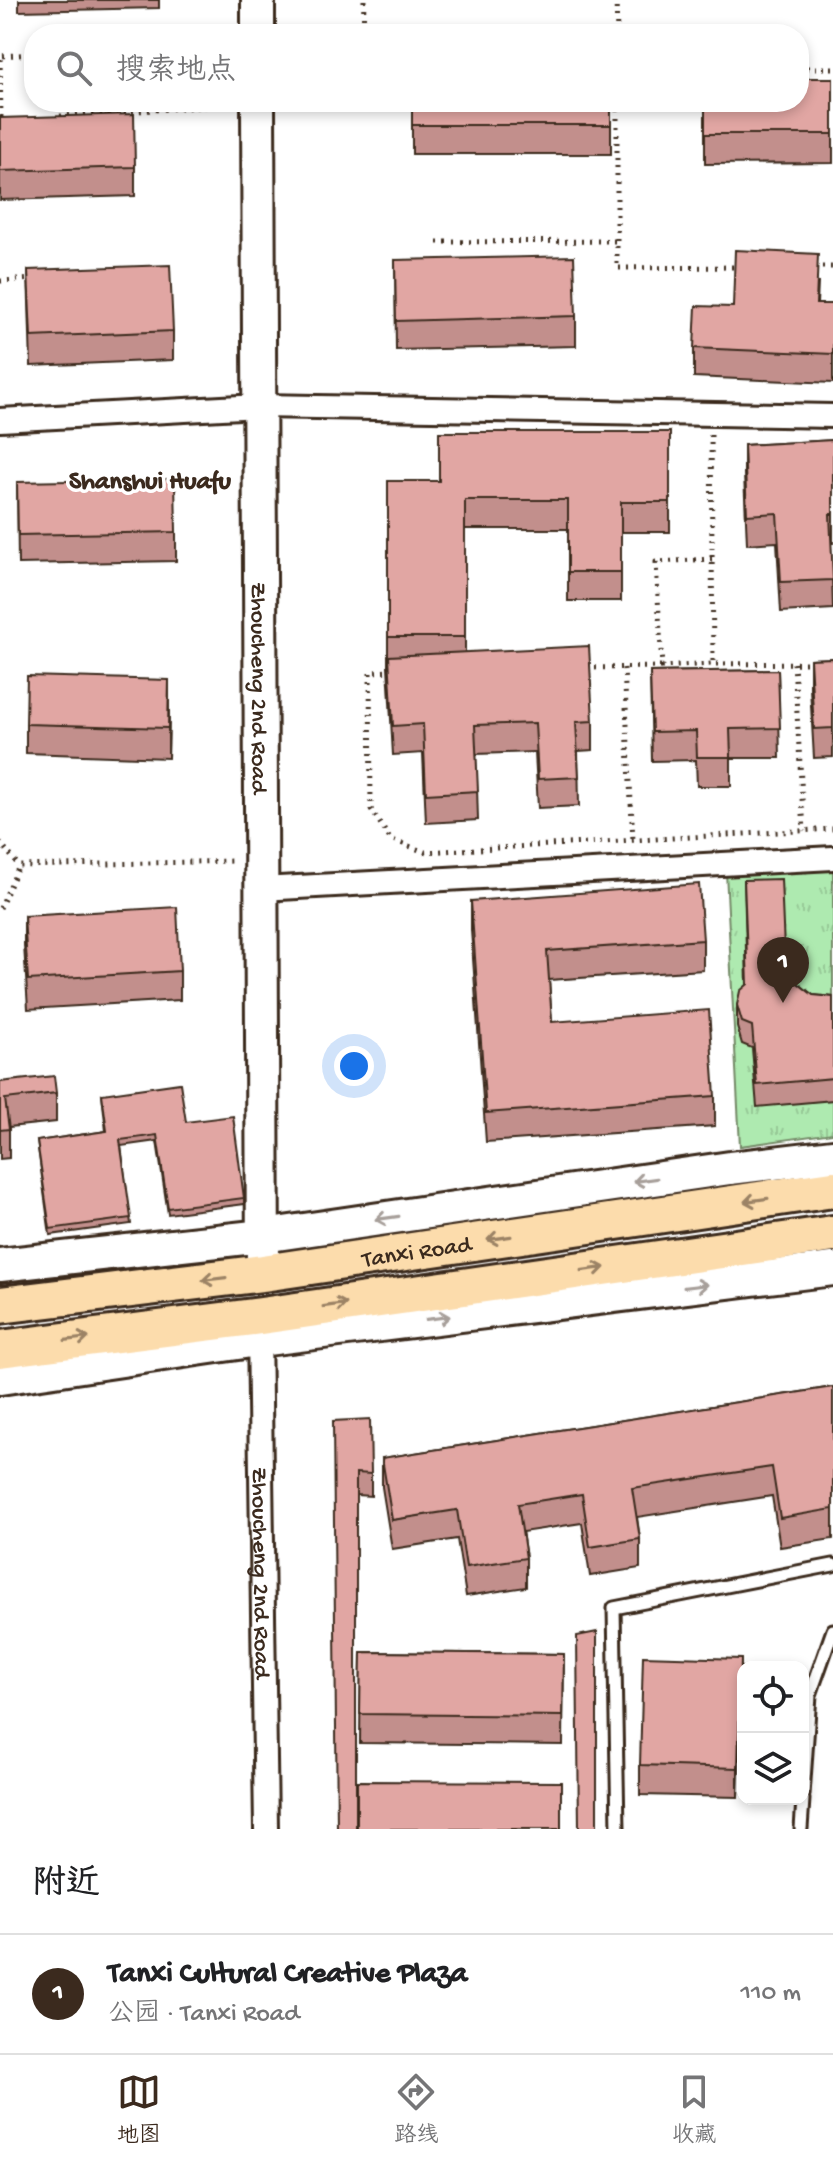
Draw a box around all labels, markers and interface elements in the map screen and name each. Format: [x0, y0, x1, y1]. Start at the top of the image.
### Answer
search box [24, 24, 809, 112]
icon: search [52, 46, 96, 90]
text: 搜索地点 [116, 55, 236, 90]
district label: Shanshui Huafu [69, 468, 232, 499]
street label: Zhoucheng 2nd Road [242, 582, 272, 796]
pin: 1 [757, 937, 809, 1003]
your location [334, 1046, 374, 1086]
one-way arrow [632, 1173, 658, 1188]
one-way arrow [744, 1193, 769, 1208]
one-way arrow [375, 1211, 401, 1226]
street label: Tanxi Road [358, 1231, 475, 1277]
one-way arrow [486, 1231, 512, 1246]
one-way arrow [579, 1261, 605, 1276]
one-way arrow [201, 1272, 227, 1287]
one-way arrow [682, 1278, 709, 1293]
one-way arrow [322, 1297, 347, 1312]
one-way arrow [425, 1310, 450, 1325]
one-way arrow [64, 1331, 89, 1346]
street label: Zhoucheng 2nd Road [243, 1467, 275, 1681]
map controls [737, 1661, 809, 1805]
button: locate [737, 1661, 809, 1733]
button: layers [737, 1733, 809, 1805]
text: 附近 [32, 1866, 100, 1906]
text: Tanxi Cultural Creative Plaza [108, 1958, 467, 1993]
text: 1 [53, 1979, 63, 2010]
text: 110 m [741, 1979, 801, 2010]
text: 公园 · Tanxi Road [108, 2000, 300, 2031]
tab: 地图 [117, 2070, 161, 2150]
tab: 路线 [394, 2070, 438, 2150]
tab: 收藏 [672, 2070, 716, 2150]

